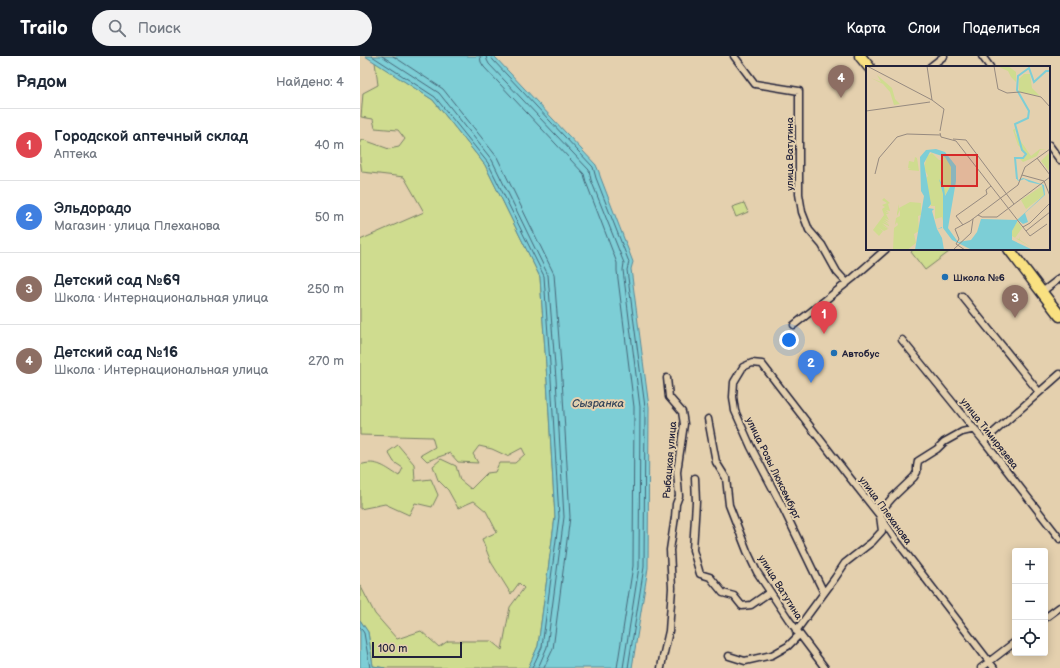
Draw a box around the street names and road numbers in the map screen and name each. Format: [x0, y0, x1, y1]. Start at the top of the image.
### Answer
street label: улица Ватутина [784, 117, 796, 191]
street label: улица Тимирязева [958, 396, 1021, 472]
street label: улица Розы Люксембург [743, 415, 803, 522]
street label: Рыбацкая улица [661, 421, 679, 499]
street label: улица Плеханова [856, 474, 914, 547]
street label: улица Ватутина [756, 553, 805, 622]

